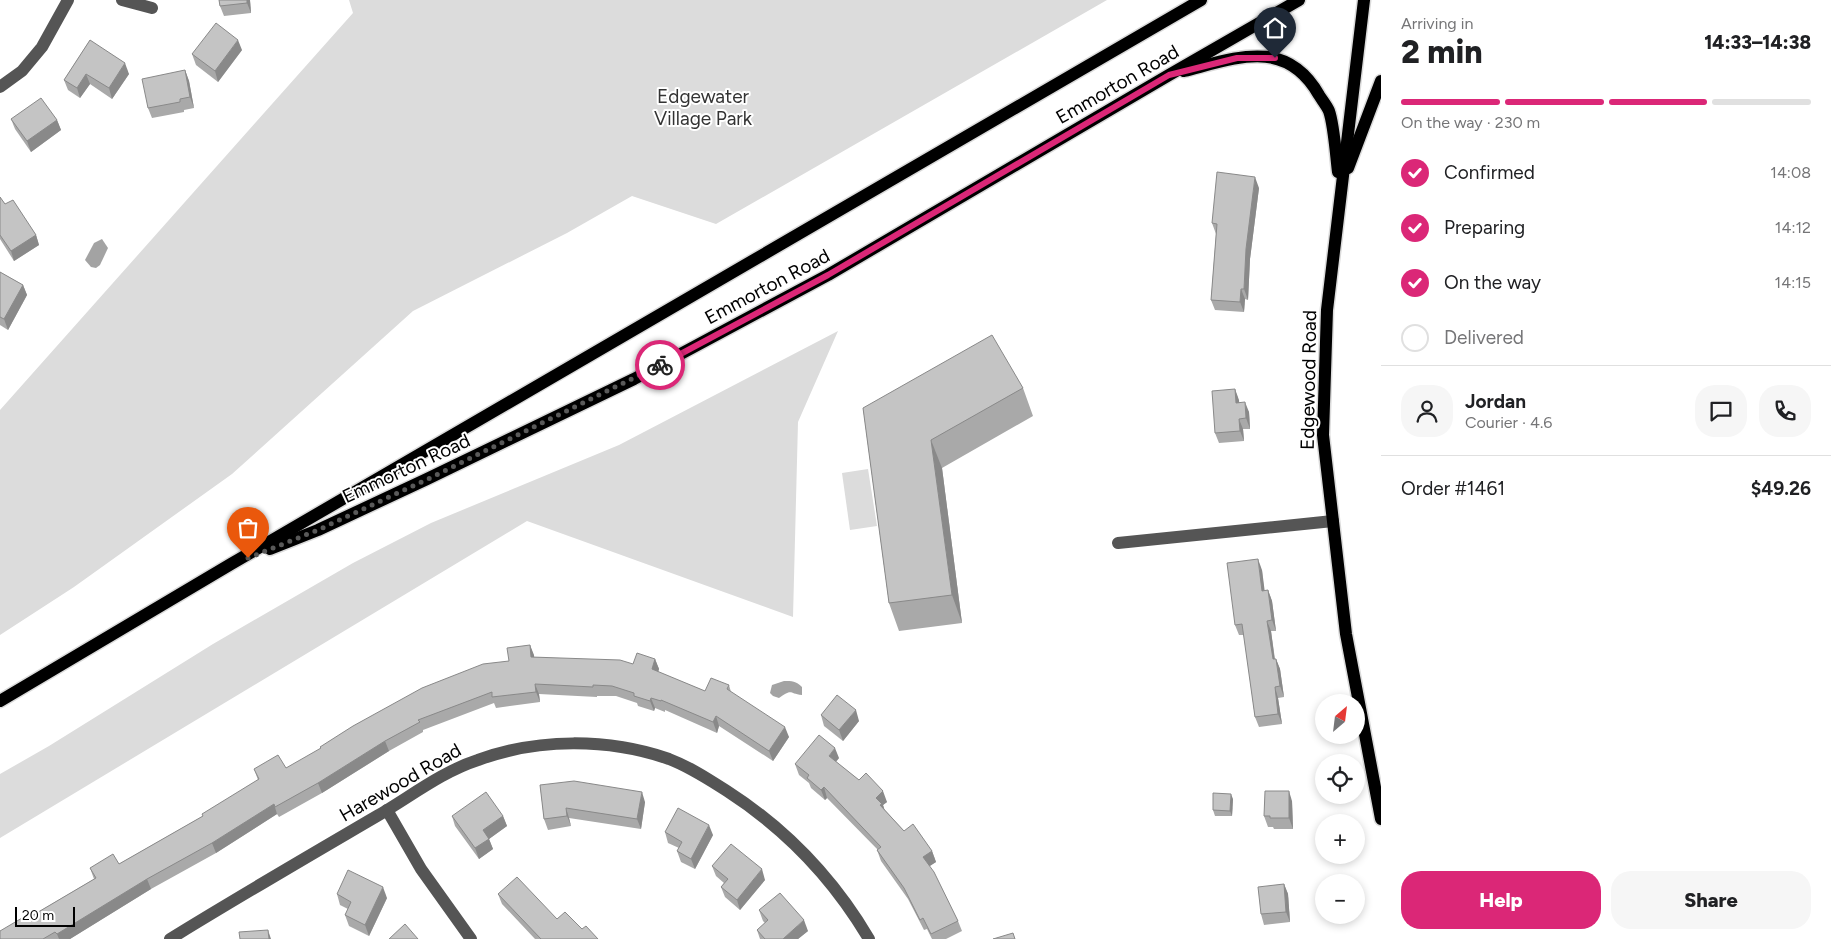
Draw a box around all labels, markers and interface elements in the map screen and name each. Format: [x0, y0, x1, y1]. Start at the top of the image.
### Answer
pin [1254, 7, 1296, 58]
icon: home [1261, 14, 1289, 42]
text: Arriving in [1401, 14, 1473, 33]
text: 14:33–14:38 [1704, 31, 1811, 54]
text: 2 min [1401, 33, 1483, 71]
street label: Emmorton Road [1052, 40, 1183, 129]
park label: Edgewater Village Park [654, 85, 753, 130]
text: On the way · 230 m [1401, 113, 1540, 132]
icon: check [1401, 159, 1429, 187]
text: Confirmed [1444, 161, 1535, 184]
text: 14:08 [1770, 163, 1811, 182]
icon: check [1401, 214, 1429, 242]
text: Preparing [1444, 216, 1525, 239]
text: 14:12 [1775, 218, 1811, 237]
street label: Emmorton Road [701, 244, 834, 329]
icon: check [1401, 269, 1429, 297]
text: On the way [1444, 271, 1541, 294]
text: 14:15 [1775, 273, 1811, 292]
street label: Edgewood Road [1296, 310, 1321, 450]
text: Delivered [1444, 326, 1524, 349]
courier [635, 340, 685, 390]
icon: bike [646, 351, 674, 379]
button: person [1401, 385, 1453, 437]
button: chat [1695, 385, 1747, 437]
button: phone [1759, 385, 1811, 437]
text: Jordan [1465, 390, 1526, 413]
text: Courier · 4.6 [1465, 413, 1552, 432]
street label: Emmorton Road [339, 429, 474, 508]
text: Order #1461 [1401, 477, 1505, 500]
text: $49.26 [1751, 477, 1811, 500]
pin [227, 507, 269, 558]
icon: bag [234, 514, 262, 542]
north arrow [1315, 694, 1365, 744]
map controls [1315, 694, 1365, 924]
street label: Harewood Road [335, 738, 465, 827]
button: locate [1315, 754, 1365, 804]
button: + [1315, 814, 1365, 864]
button: Help [1401, 871, 1601, 929]
button: Share [1611, 871, 1811, 929]
button: − [1315, 874, 1365, 924]
scale bar [15, 904, 75, 927]
text: 20 m [22, 907, 54, 924]

